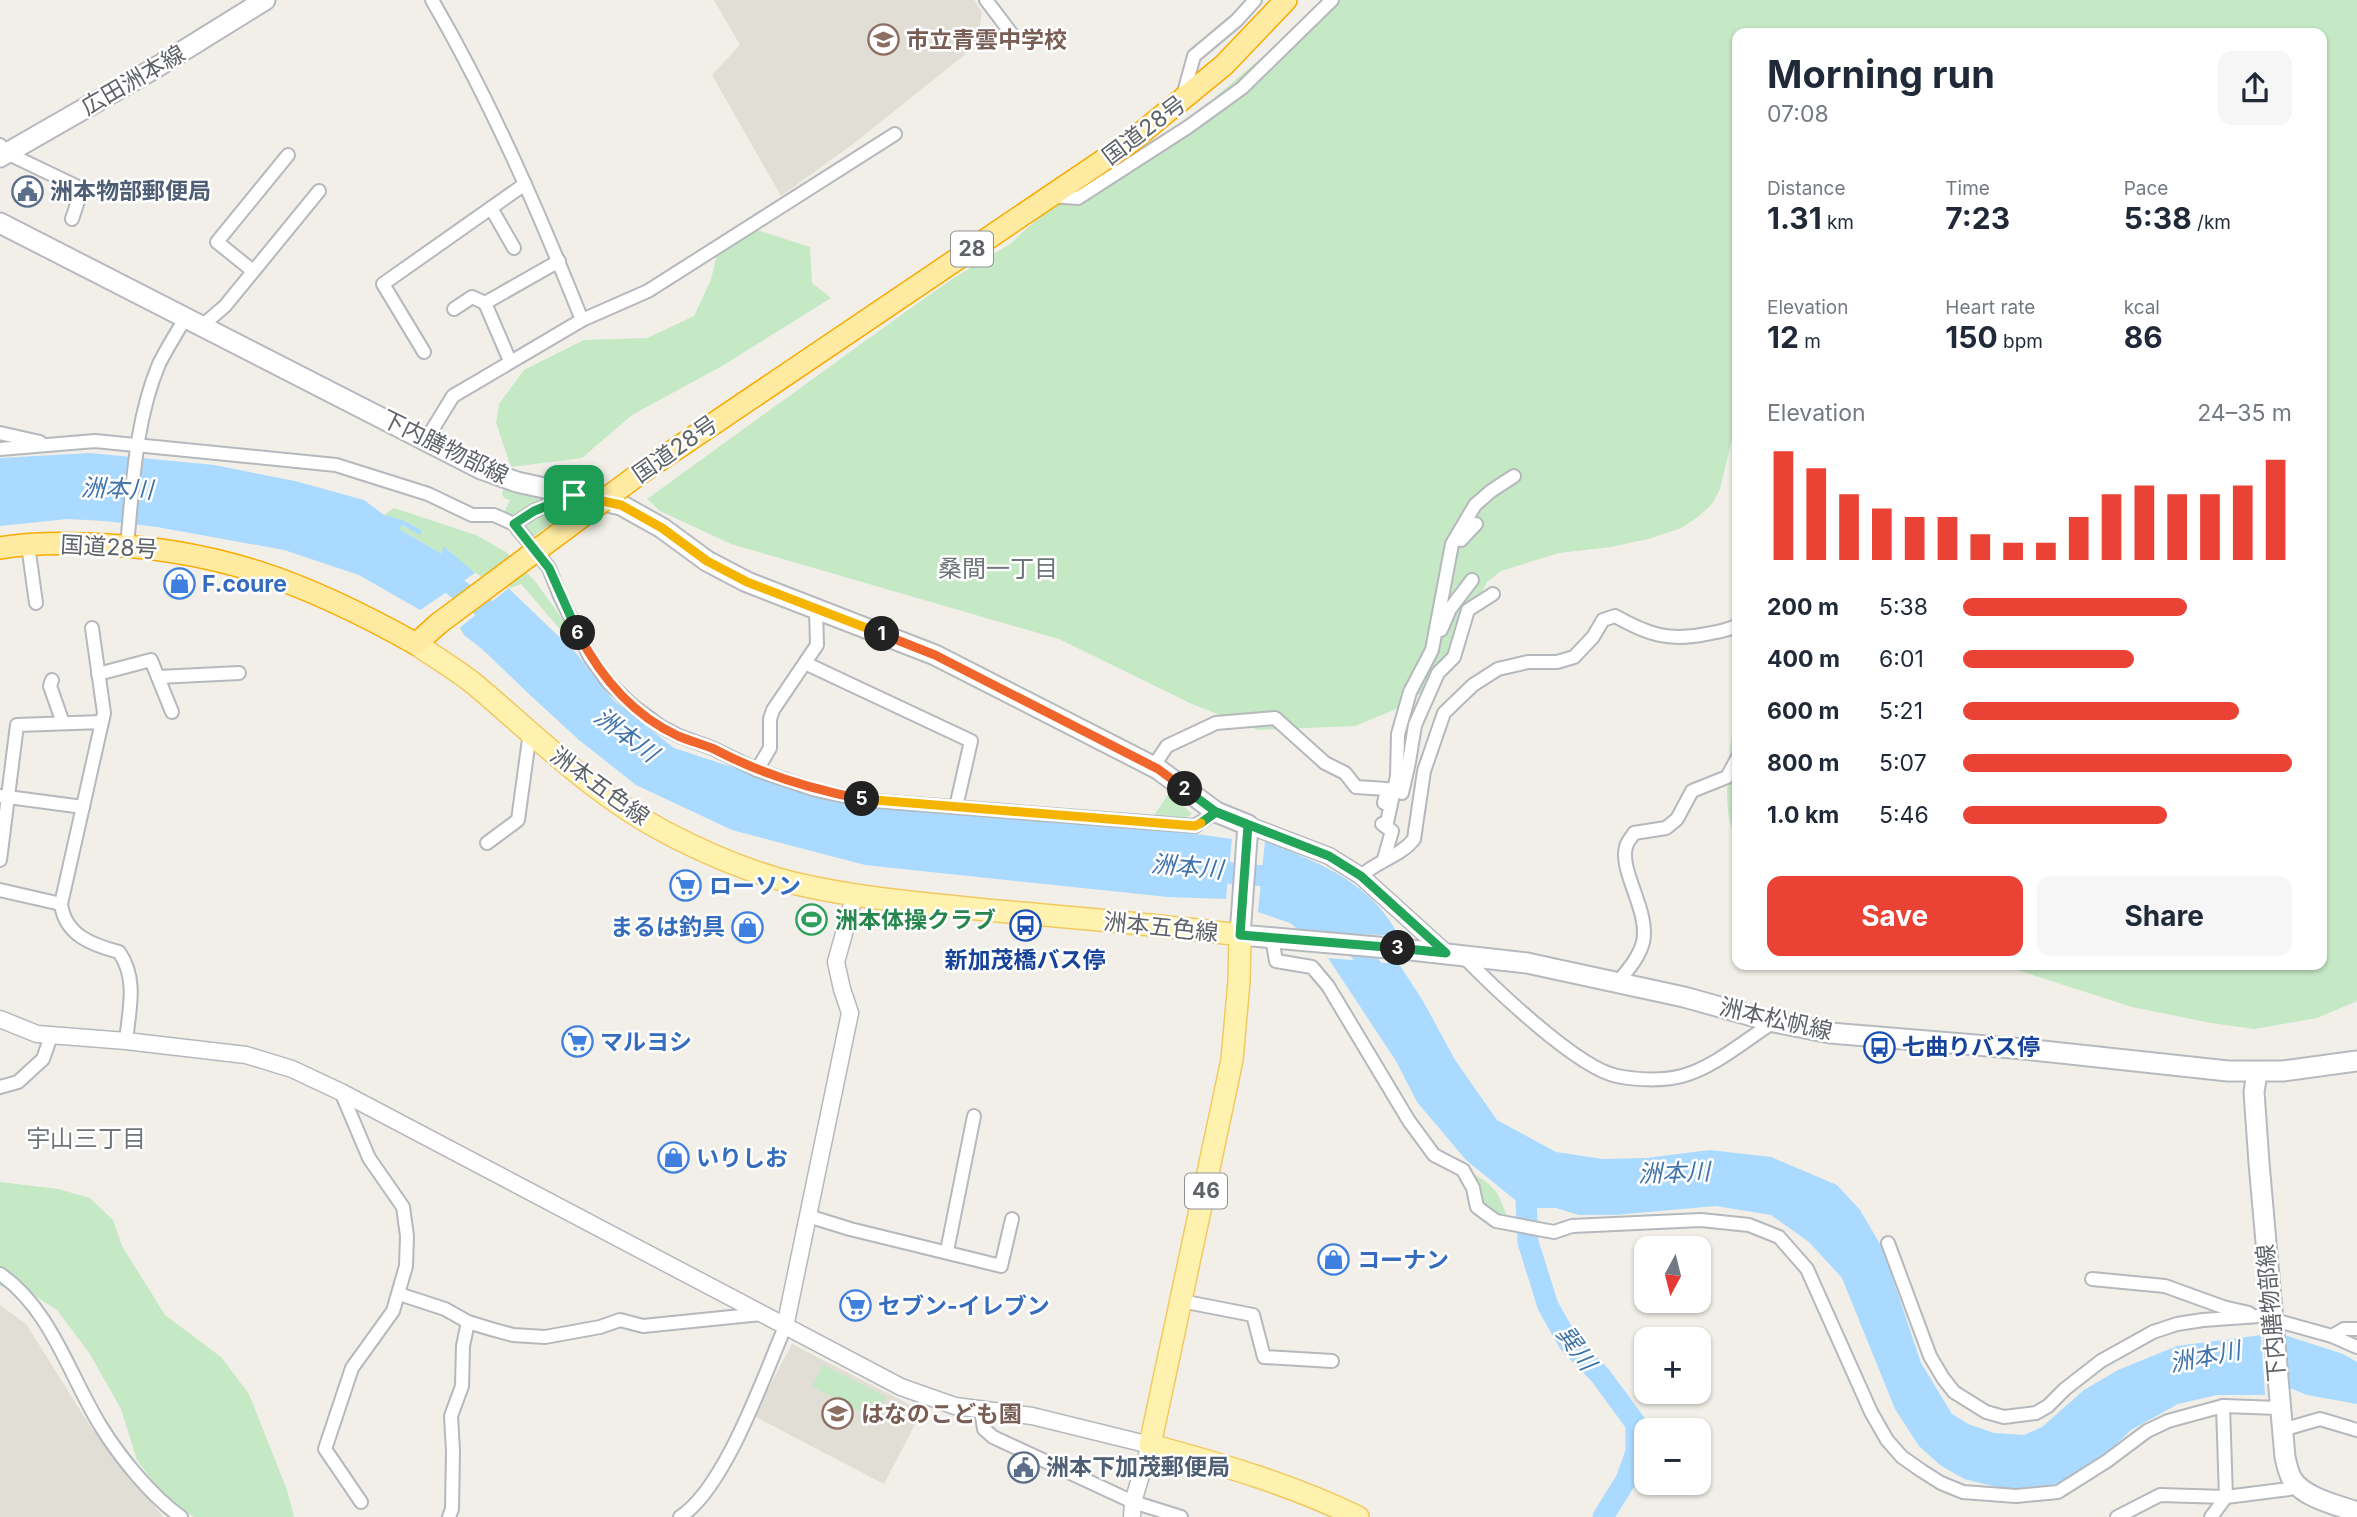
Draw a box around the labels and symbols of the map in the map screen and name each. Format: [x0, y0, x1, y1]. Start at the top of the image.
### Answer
school or university icon: 市立青雲中学校 [866, 23, 900, 57]
place label: 市立青雲中学校 [906, 26, 1067, 54]
street label: 広田洲本線 [76, 39, 190, 121]
street label: 国道28号 [1097, 90, 1191, 170]
public building icon: 洲本物部郵便局 [10, 174, 44, 208]
place label: 洲本物部郵便局 [50, 177, 211, 205]
road number: 28 [951, 232, 993, 266]
street label: 下内膳物部線 [377, 404, 513, 490]
street label: 国道28号 [627, 410, 723, 488]
pin [544, 465, 604, 525]
water label: 洲本川 [81, 473, 156, 504]
street label: 国道28号 [60, 530, 158, 564]
district label: 桑間一丁目 [938, 554, 1058, 583]
shop icon: F.coure [162, 567, 196, 601]
place label: F.coure [202, 570, 287, 598]
pin: 6 [560, 616, 596, 650]
pin: 1 [864, 616, 900, 652]
water label: 洲本川 [589, 701, 666, 770]
street label: 洲本五色線 [545, 741, 655, 831]
pin: 2 [1168, 772, 1202, 806]
pin: 5 [844, 782, 880, 816]
water label: 洲本川 [1150, 849, 1227, 884]
supermarket icon: ローソン [669, 869, 703, 903]
place label: ローソン [709, 872, 801, 900]
sports icon: 洲本体操クラブ [795, 903, 829, 937]
place label: 洲本体操クラブ [835, 906, 996, 934]
street label: 洲本五色線 [1102, 907, 1220, 947]
bus stop icon: 新加茂橋バス停 [1008, 909, 1042, 943]
shop icon: まるは釣具 [731, 910, 765, 944]
place label: まるは釣具 [610, 913, 725, 941]
pin: 3 [1380, 930, 1416, 965]
place label: 新加茂橋バス停 [945, 946, 1106, 974]
street label: 洲本松帆線 [1717, 992, 1835, 1046]
supermarket icon: マルヨシ [560, 1025, 594, 1059]
place label: マルヨシ [600, 1028, 692, 1056]
bus stop icon: 七曲りバス停 [1862, 1030, 1896, 1064]
place label: 七曲りバス停 [1902, 1033, 2040, 1061]
district label: 宇山三丁目 [26, 1124, 146, 1153]
shop icon: いりしお [656, 1141, 690, 1175]
place label: いりしお [696, 1144, 788, 1172]
water label: 洲本川 [1637, 1157, 1713, 1188]
road number: 46 [1185, 1174, 1227, 1208]
north arrow [1634, 1236, 1712, 1312]
shop icon: コーナン [1317, 1243, 1351, 1277]
street label: 下内膳物部線 [2251, 1243, 2291, 1383]
place label: コーナン [1357, 1246, 1449, 1274]
supermarket icon: セブン-イレブン [838, 1289, 872, 1323]
place label: セブン-イレブン [878, 1292, 1050, 1320]
water label: 巽川 [1551, 1320, 1604, 1378]
water label: 洲本川 [2167, 1335, 2246, 1378]
school or university icon: はなのこども園 [821, 1397, 855, 1431]
place label: はなのこども園 [861, 1400, 1022, 1428]
public building icon: 洲本下加茂郵便局 [1006, 1450, 1040, 1484]
place label: 洲本下加茂郵便局 [1046, 1453, 1230, 1481]

